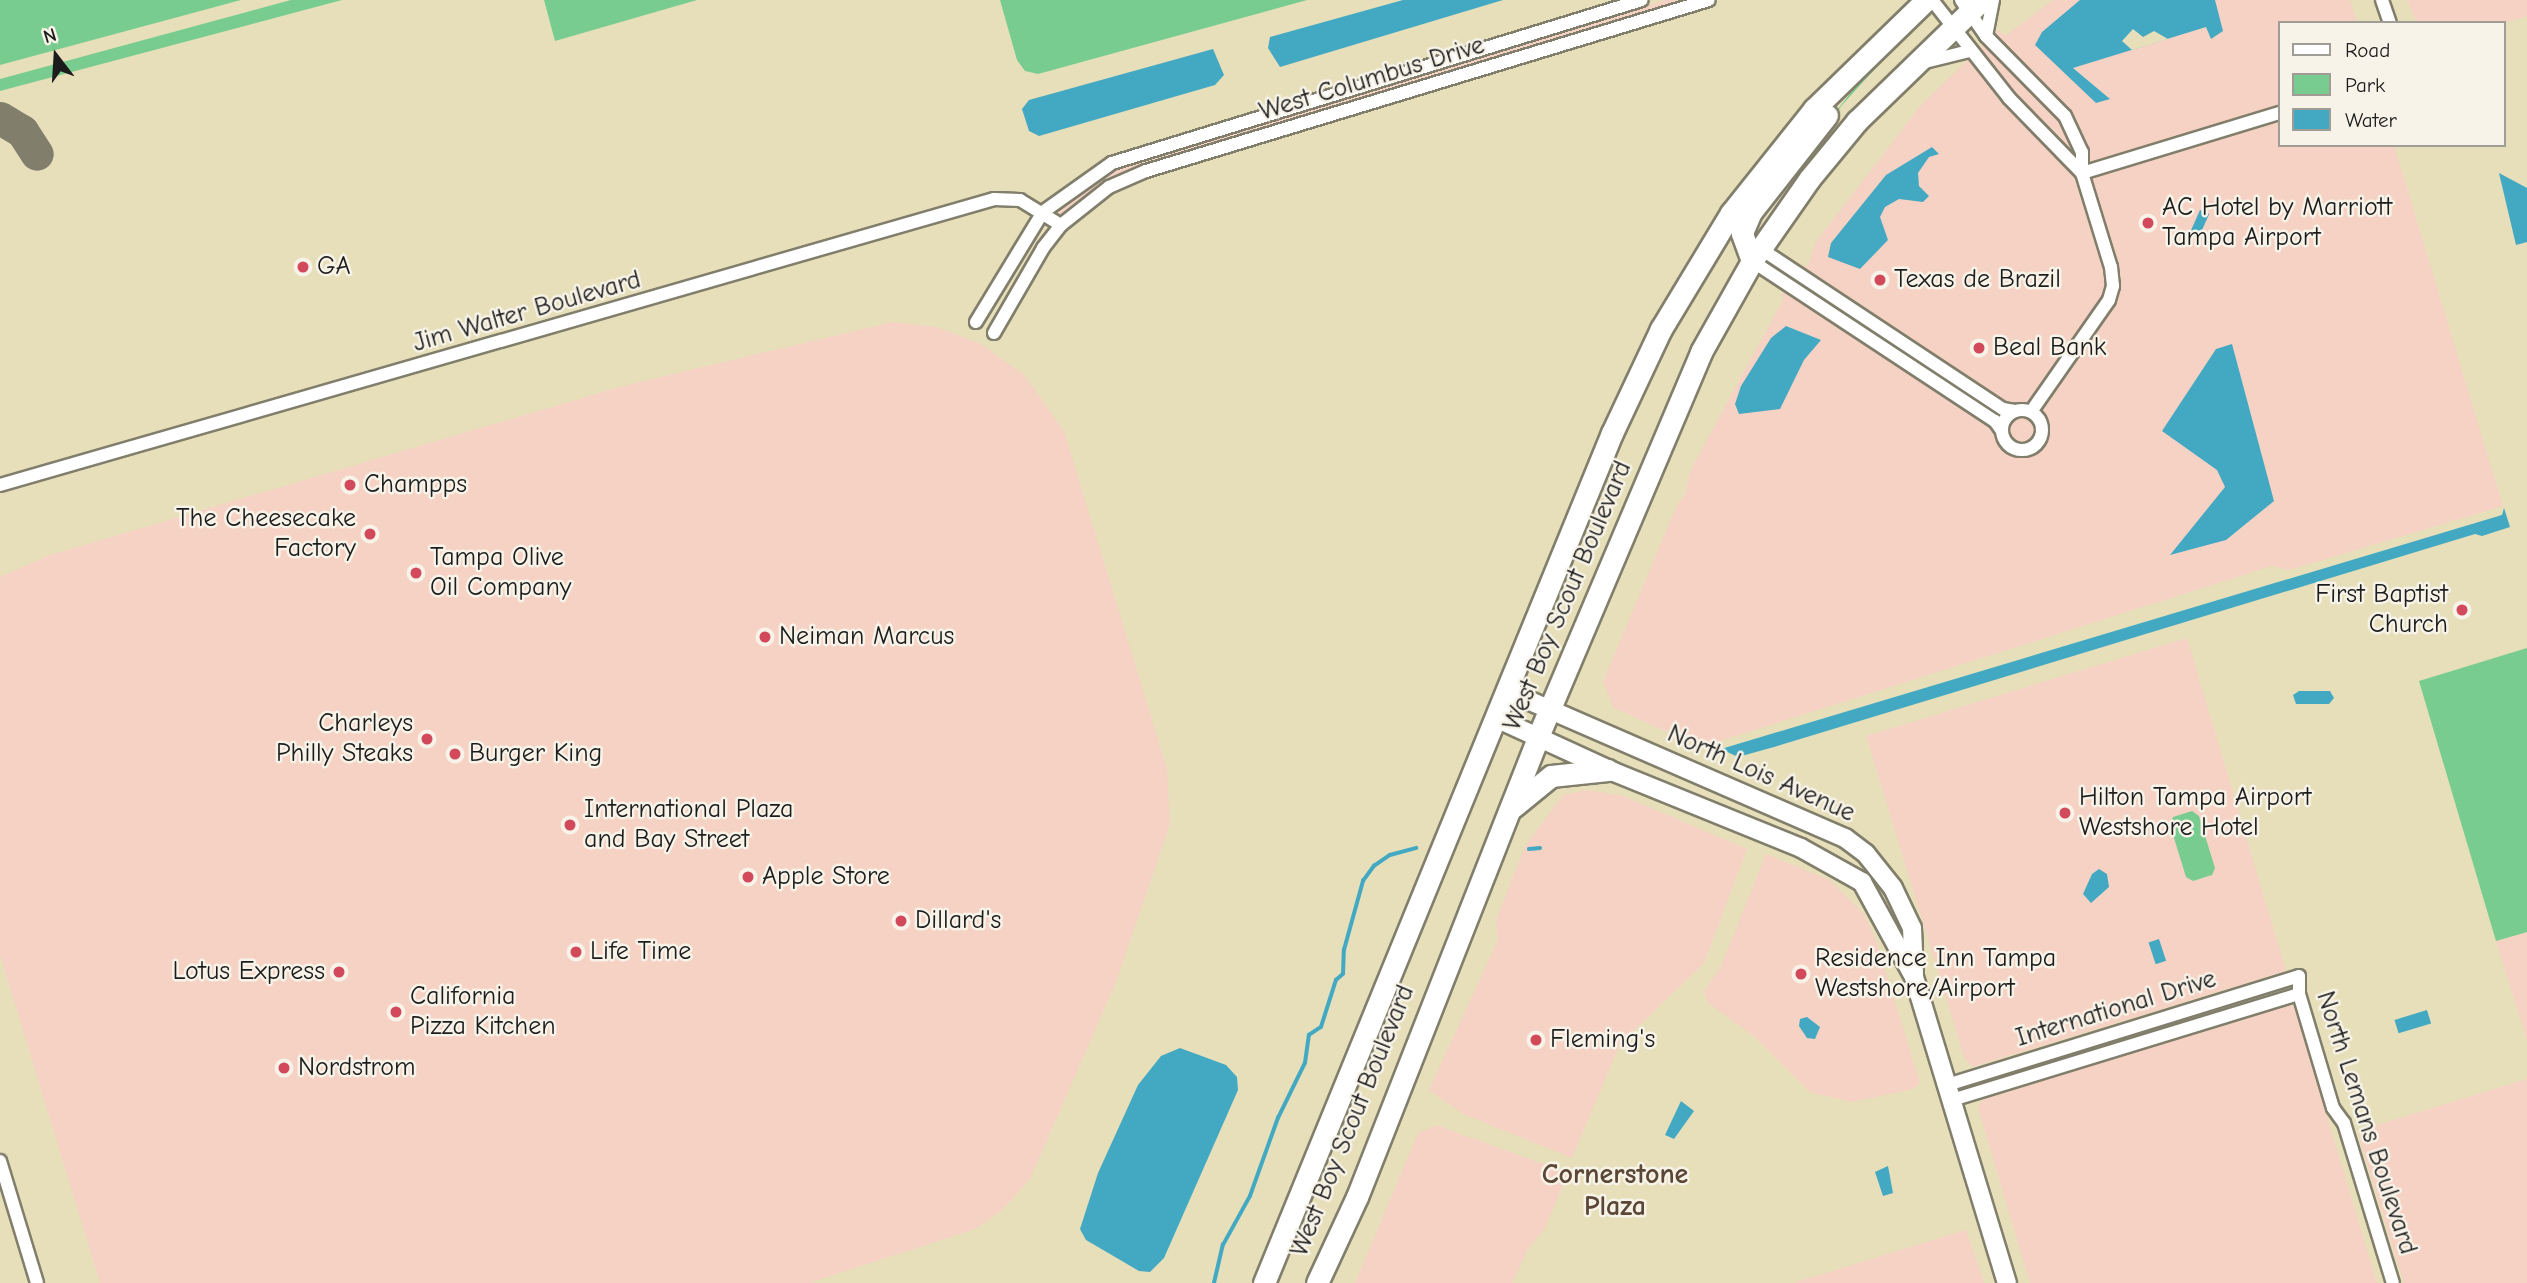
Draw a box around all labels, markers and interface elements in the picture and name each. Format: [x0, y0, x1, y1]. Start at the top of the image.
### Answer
north arrow [21, 21, 91, 91]
legend [2278, 21, 2506, 147]
text: N [41, 24, 59, 48]
street label: West Columbus Drive [1256, 30, 1488, 128]
text: Road [2345, 38, 2390, 62]
text: Park [2345, 73, 2385, 97]
text: Water [2345, 108, 2397, 132]
place label: AC Hotel by Marriott Tampa Airport [2162, 192, 2392, 254]
marker: AC Hotel by Marriott Tampa Airport [2140, 215, 2156, 231]
place label: GA [317, 251, 351, 283]
marker: GA [295, 259, 311, 275]
place label: Texas de Brazil [1894, 264, 2061, 296]
street label: Jim Walter Boulevard [409, 265, 645, 359]
marker: Texas de Brazil [1872, 272, 1888, 288]
place label: Beal Bank [1993, 332, 2106, 364]
marker: Beal Bank [1971, 340, 1987, 356]
street label: West Boy Scout Boulevard [1497, 457, 1639, 735]
place label: Champps [364, 469, 467, 501]
marker: Champps [342, 477, 358, 493]
place label: The Cheesecake Factory [176, 503, 356, 564]
marker: The Cheesecake Factory [362, 526, 378, 542]
place label: Tampa Olive Oil Company [430, 542, 571, 604]
marker: Tampa Olive Oil Company [408, 565, 424, 581]
place label: First Baptist Church [2315, 579, 2448, 640]
marker: First Baptist Church [2454, 602, 2470, 618]
place label: Neiman Marcus [779, 621, 954, 653]
marker: Neiman Marcus [757, 629, 773, 645]
place label: Charleys Philly Steaks [276, 708, 413, 770]
street label: North Lois Avenue [1662, 719, 1860, 829]
marker: Charleys Philly Steaks [419, 731, 435, 747]
place label: Burger King [469, 738, 602, 770]
marker: Burger King [447, 746, 463, 762]
place label: Hilton Tampa Airport Westshore Hotel [2079, 782, 2312, 844]
place label: International Plaza and Bay Street [584, 794, 793, 856]
marker: Hilton Tampa Airport Westshore Hotel [2057, 805, 2073, 821]
marker: International Plaza and Bay Street [562, 817, 578, 833]
place label: Apple Store [762, 861, 890, 893]
marker: Apple Store [740, 869, 756, 885]
place label: Dillard's [915, 905, 1001, 937]
marker: Dillard's [893, 913, 909, 929]
place label: Life Time [590, 936, 691, 968]
place label: Residence Inn Tampa Westshore/Airport [1815, 943, 2056, 1004]
marker: Life Time [568, 944, 584, 960]
place label: Lotus Express [172, 956, 325, 988]
marker: Lotus Express [331, 964, 347, 980]
street label: International Drive [2012, 964, 2220, 1054]
marker: Residence Inn Tampa Westshore/Airport [1793, 966, 1809, 982]
place label: California Pizza Kitchen [410, 981, 556, 1042]
street label: West Boy Scout Boulevard [1284, 981, 1422, 1261]
street label: North Lemans Boulevard [2309, 988, 2423, 1258]
marker: California Pizza Kitchen [388, 1004, 404, 1020]
place label: Fleming's [1550, 1024, 1655, 1056]
marker: Fleming's [1528, 1032, 1544, 1048]
place label: Nordstrom [298, 1052, 416, 1084]
marker: Nordstrom [276, 1060, 292, 1076]
district label: Cornerstone Plaza [1542, 1157, 1688, 1223]

